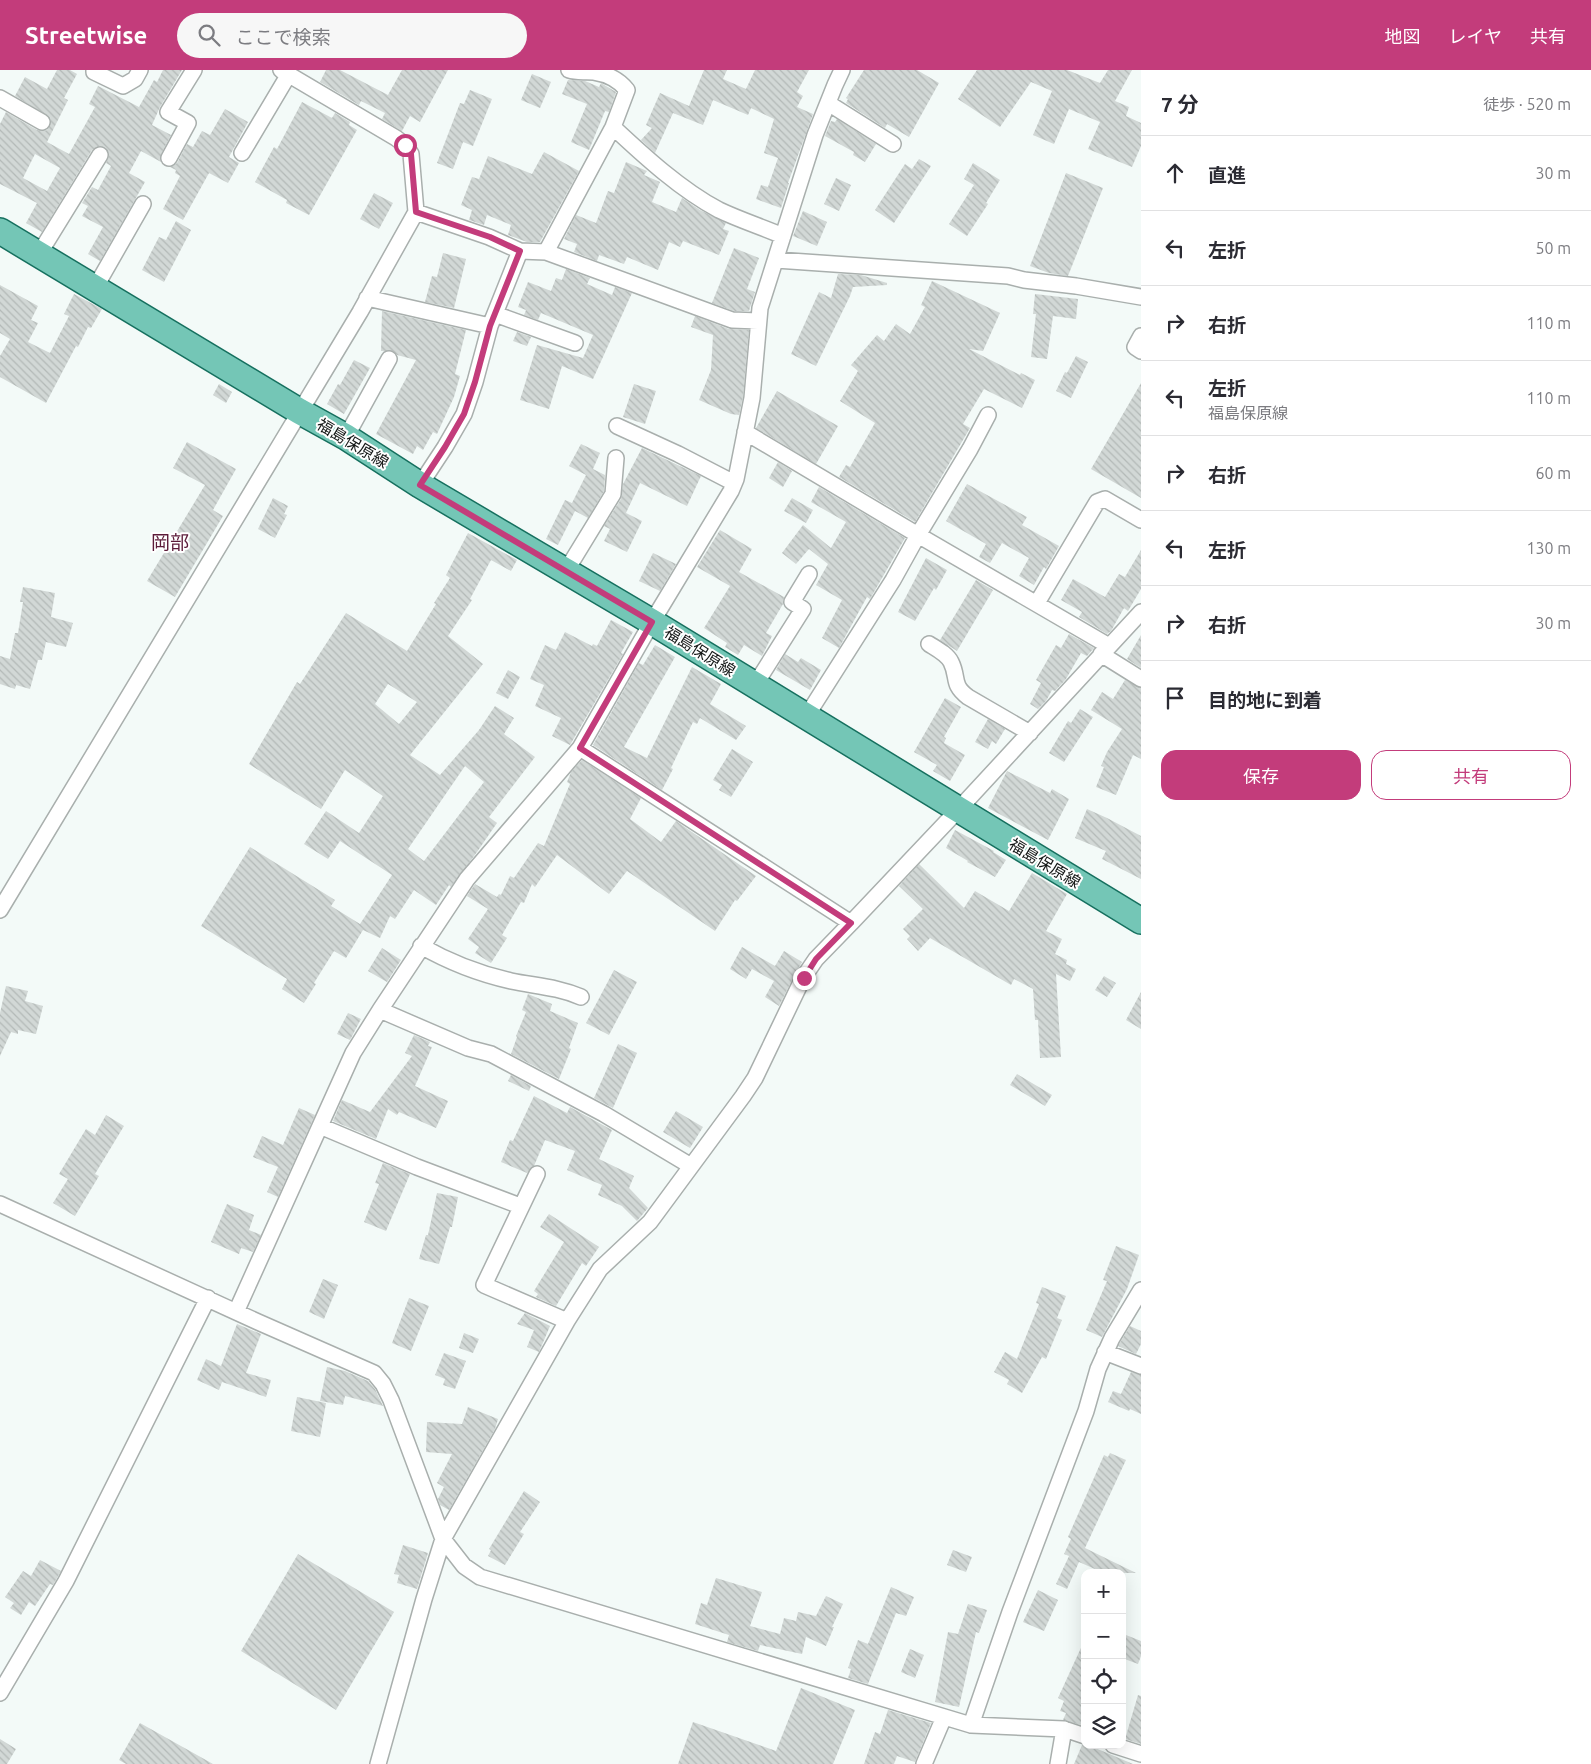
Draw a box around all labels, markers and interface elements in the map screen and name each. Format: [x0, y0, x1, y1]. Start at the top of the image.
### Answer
search box [177, 13, 527, 58]
icon: search [195, 21, 223, 49]
text: Streetwise [25, 22, 147, 49]
text: ここで検索 [235, 26, 330, 48]
text: 地図 [1385, 26, 1421, 46]
text: レイヤ [1449, 26, 1502, 46]
text: 共有 [1530, 26, 1566, 46]
text: 7 分 [1161, 92, 1199, 116]
text: 徒歩 · 520 m [1483, 95, 1571, 113]
route start [394, 134, 417, 157]
icon: ahead [1161, 159, 1189, 187]
text: 直進 [1208, 164, 1246, 186]
text: 30 m [1535, 164, 1571, 182]
icon: left [1161, 234, 1189, 262]
text: 左折 [1208, 239, 1246, 261]
text: 50 m [1535, 239, 1571, 257]
icon: right [1161, 309, 1189, 337]
text: 右折 [1208, 314, 1246, 336]
text: 110 m [1526, 314, 1571, 332]
text: 左折 [1208, 377, 1246, 399]
icon: left [1161, 384, 1189, 412]
text: 110 m [1526, 389, 1571, 407]
text: 福島保原線 [1208, 404, 1288, 422]
street label: 福島保原線 [314, 415, 392, 471]
icon: right [1161, 459, 1189, 487]
text: 右折 [1208, 464, 1246, 486]
text: 60 m [1535, 464, 1571, 482]
district label: 岡部 [151, 531, 189, 553]
icon: left [1161, 534, 1189, 562]
text: 左折 [1208, 539, 1246, 561]
text: 130 m [1526, 539, 1571, 557]
icon: right [1161, 609, 1189, 637]
text: 右折 [1208, 614, 1246, 636]
text: 30 m [1535, 614, 1571, 632]
street label: 福島保原線 [661, 622, 739, 680]
icon: arrive [1161, 684, 1189, 712]
text: 目的地に到着 [1208, 689, 1322, 711]
button: 保存 [1161, 750, 1361, 800]
button: 共有 [1371, 750, 1571, 800]
street label: 福島保原線 [1006, 835, 1084, 891]
route end [793, 967, 816, 990]
map controls [1081, 1569, 1126, 1749]
button: + [1081, 1569, 1126, 1614]
button: − [1081, 1614, 1126, 1659]
button: locate [1081, 1659, 1126, 1704]
button: layers [1081, 1704, 1126, 1749]

